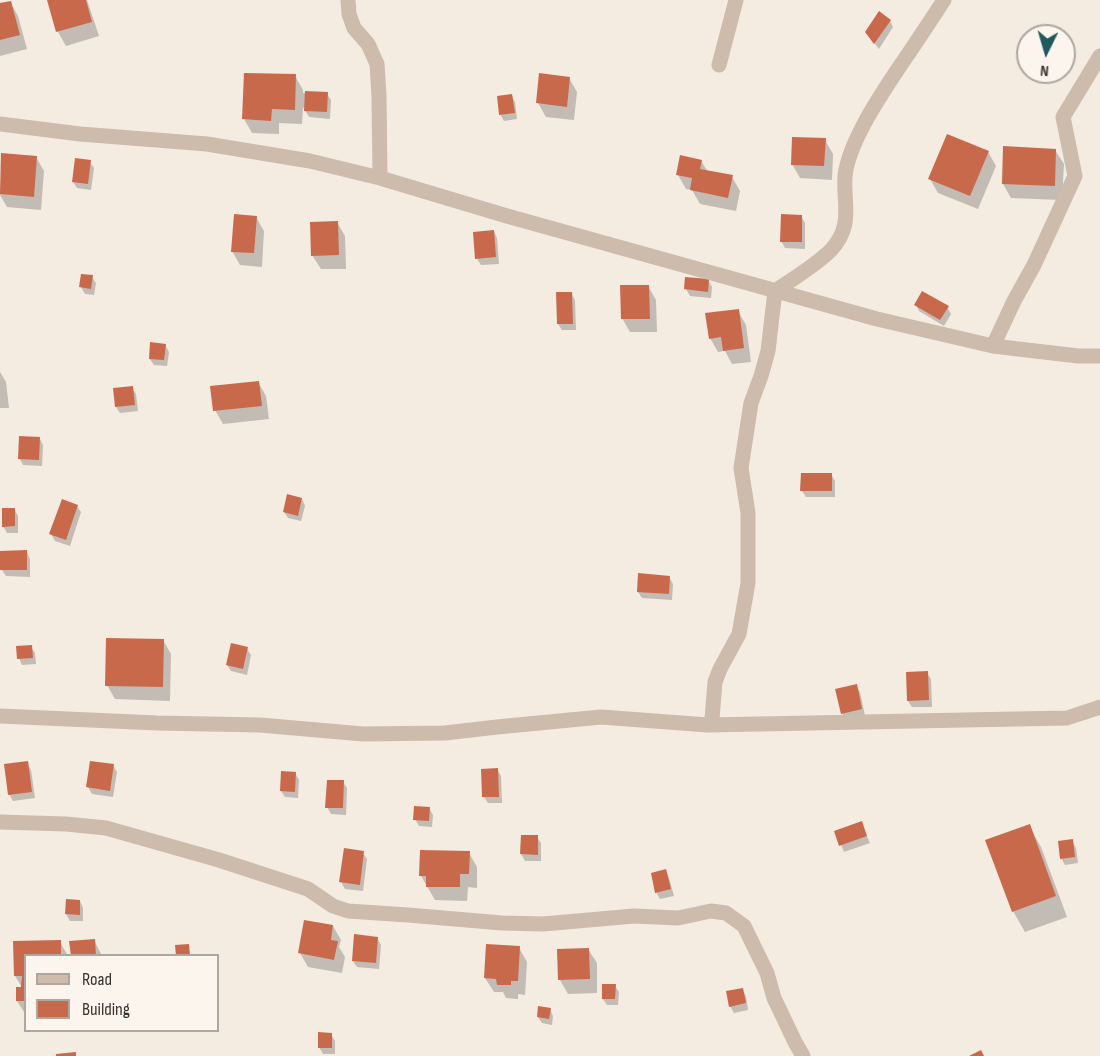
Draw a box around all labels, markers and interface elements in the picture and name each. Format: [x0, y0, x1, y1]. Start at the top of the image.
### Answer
north arrow [1016, 24, 1076, 84]
text: N [1039, 61, 1050, 80]
legend [24, 954, 219, 1032]
text: Road [82, 969, 112, 990]
text: Building [82, 999, 130, 1020]

